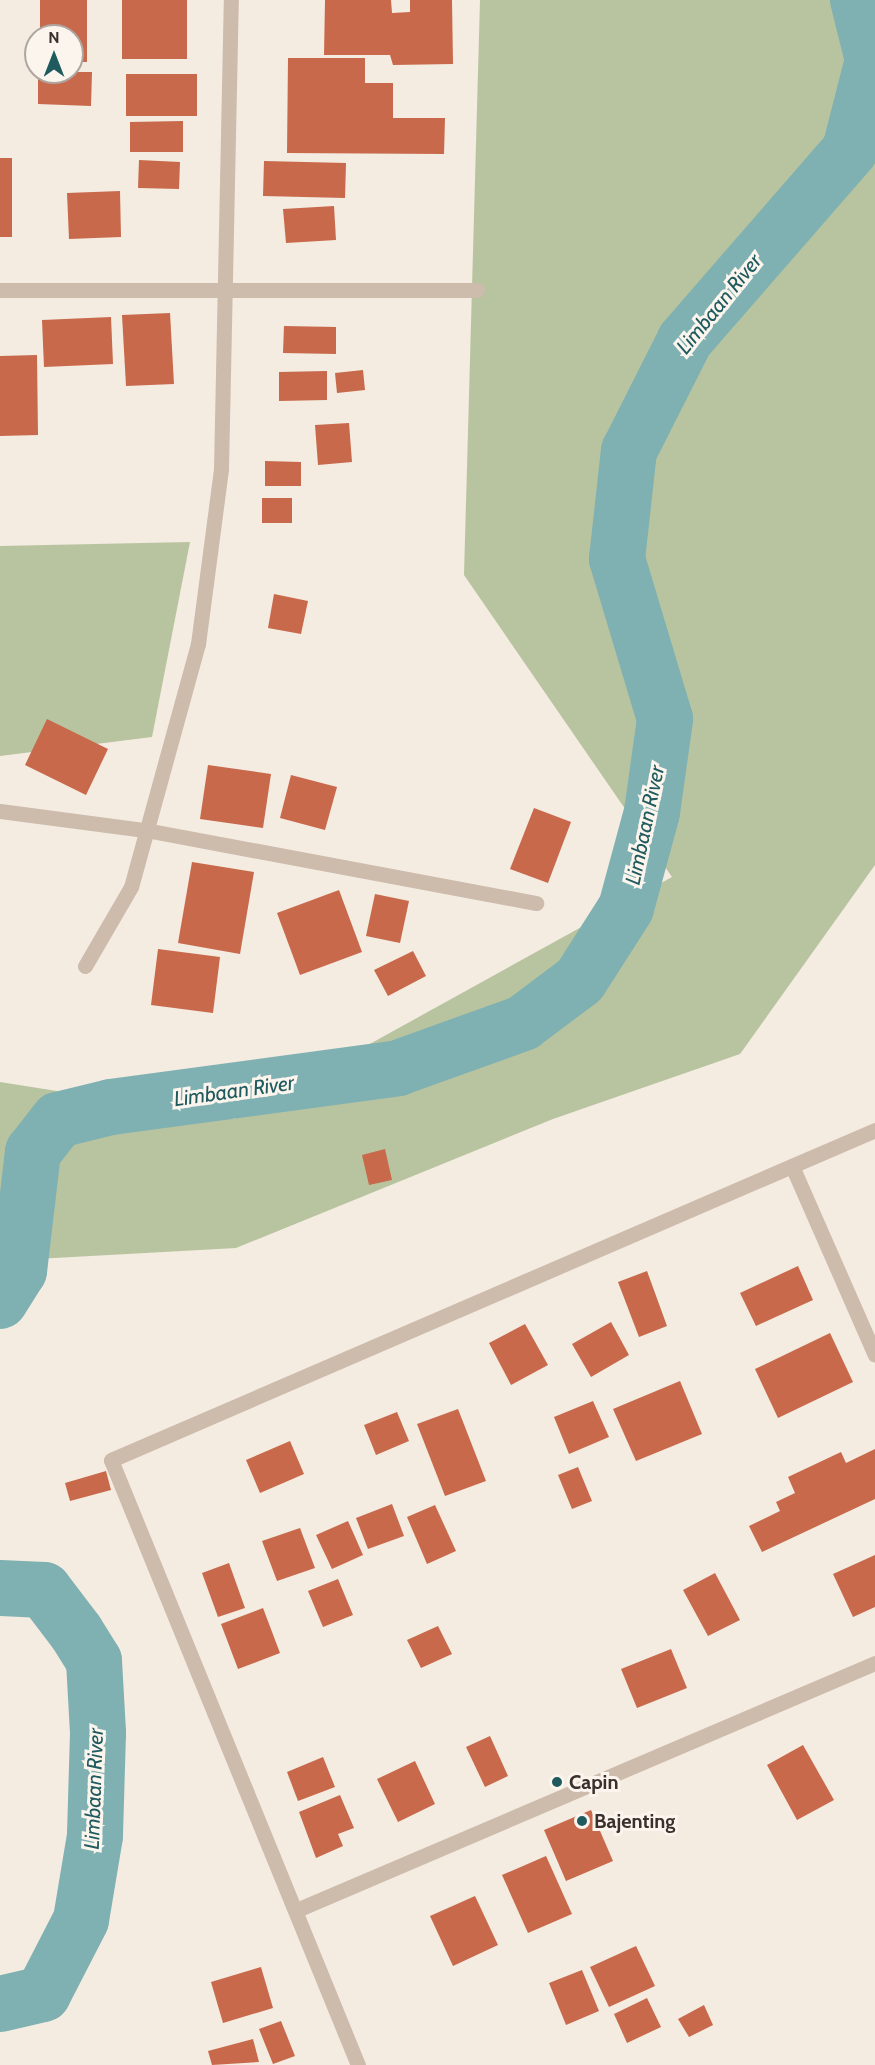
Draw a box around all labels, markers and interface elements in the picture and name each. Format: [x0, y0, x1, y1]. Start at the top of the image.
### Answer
north arrow [24, 24, 84, 84]
text: N [48, 28, 60, 47]
water label: Limbaan River [671, 249, 767, 359]
water label: Limbaan River [620, 763, 670, 887]
water label: Limbaan River [172, 1070, 296, 1112]
water label: Limbaan River [79, 1728, 109, 1850]
place label: Capin [569, 1770, 618, 1794]
marker: Capin [550, 1775, 564, 1789]
place label: Bajenting [594, 1809, 675, 1833]
marker: Bajenting [575, 1814, 589, 1828]

